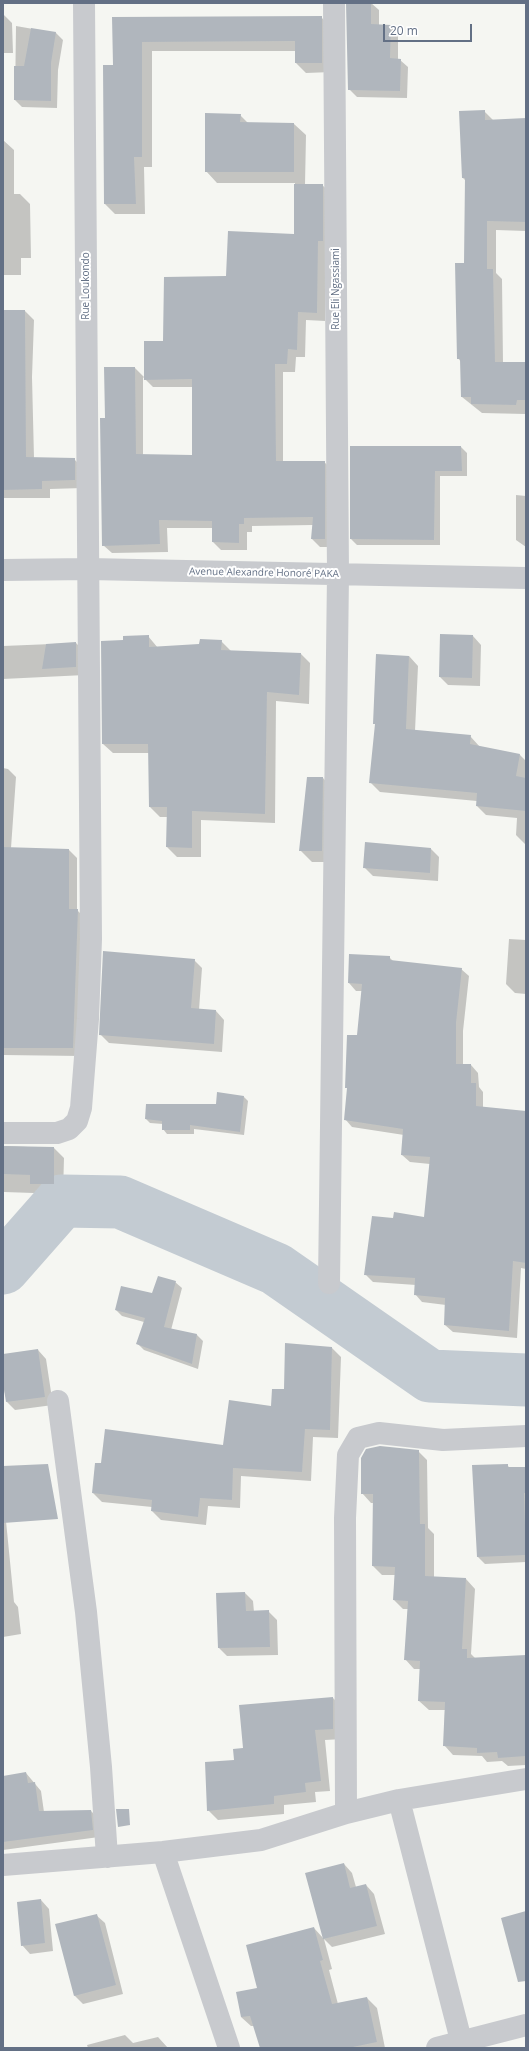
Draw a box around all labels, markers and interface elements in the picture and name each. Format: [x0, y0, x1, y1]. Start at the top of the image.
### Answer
scale bar [385, 16, 474, 42]
text: 20 m [390, 22, 418, 39]
street label: Rue Eli Ngassiami [330, 248, 342, 330]
street label: Rue Loukondo [80, 252, 92, 320]
street label: Avenue Alexandre Honoré PAKA [189, 566, 339, 580]

